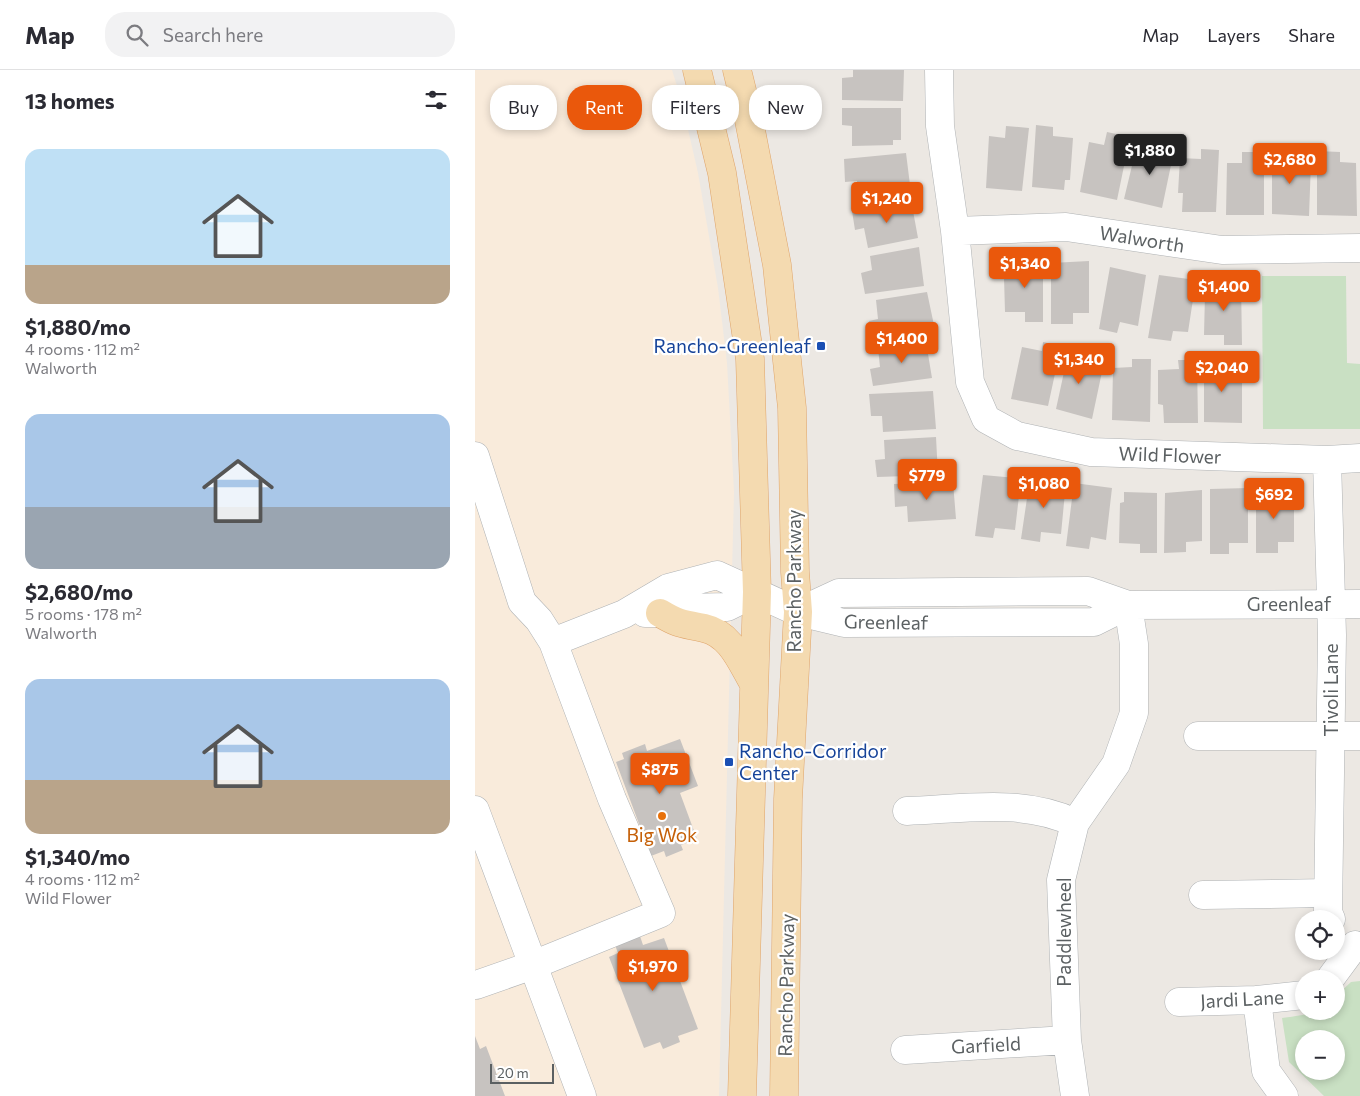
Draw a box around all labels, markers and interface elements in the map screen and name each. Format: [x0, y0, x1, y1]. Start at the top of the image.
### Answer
search box [105, 12, 455, 57]
text: Map [25, 20, 75, 49]
icon: search [123, 21, 151, 49]
text: Search here [163, 23, 263, 46]
text: Map [1142, 24, 1179, 46]
text: Layers [1207, 24, 1260, 46]
text: Share [1288, 24, 1335, 46]
chip: Buy [490, 85, 557, 130]
chip: Rent [567, 85, 642, 130]
chip: Filters [652, 85, 739, 130]
chip: New [749, 85, 822, 130]
icon: filters [422, 86, 450, 114]
text: 13 homes [25, 88, 115, 113]
pin: $1,880 [1109, 134, 1191, 176]
text: $1,880 [1125, 140, 1175, 159]
pin: $2,680 [1249, 142, 1331, 185]
text: $2,680 [1264, 149, 1316, 168]
icon: home [193, 181, 283, 271]
pin: $1,240 [846, 182, 928, 224]
text: $1,240 [862, 188, 912, 207]
street label: Walworth [1098, 220, 1186, 257]
pin: $1,340 [984, 246, 1066, 289]
text: $1,340 [1000, 253, 1050, 272]
pin: $1,400 [1183, 270, 1265, 312]
text: $1,400 [1198, 276, 1250, 295]
text: $1,880/mo [25, 314, 131, 339]
pin: $1,400 [861, 322, 943, 364]
text: $1,400 [876, 328, 928, 347]
place label: Rancho-Greenleaf [653, 334, 811, 357]
text: 4 rooms · 112 m² [25, 339, 140, 358]
marker: Rancho-Greenleaf [815, 340, 827, 352]
pin: $1,340 [1038, 342, 1120, 385]
text: $1,340 [1054, 349, 1104, 368]
pin: $2,040 [1181, 350, 1263, 393]
text: $2,040 [1195, 357, 1249, 376]
text: Walworth [25, 358, 97, 377]
street label: Wild Flower [1118, 441, 1222, 468]
icon: home [193, 446, 283, 536]
pin: $779 [897, 458, 957, 501]
text: $779 [909, 465, 945, 484]
pin: $1,080 [1003, 466, 1085, 509]
text: $1,080 [1018, 473, 1070, 492]
pin: $692 [1244, 478, 1304, 520]
text: $692 [1255, 484, 1293, 503]
street label: Rancho Parkway [782, 509, 805, 653]
text: $2,680/mo [25, 579, 133, 604]
street label: Greenleaf [1247, 592, 1332, 615]
text: 5 rooms · 178 m² [25, 604, 142, 623]
street label: Greenleaf [844, 609, 929, 634]
text: Walworth [25, 623, 97, 642]
street label: Tivoli Lane [1319, 644, 1342, 736]
icon: home [193, 711, 283, 801]
place label: Rancho-Corridor Center [739, 739, 887, 784]
pin: $875 [630, 752, 690, 795]
marker: Rancho-Corridor Center [723, 756, 735, 768]
text: $875 [642, 759, 678, 778]
marker: Big Wok [656, 810, 668, 822]
place label: Big Wok [627, 823, 697, 846]
text: $1,340/mo [25, 844, 130, 869]
text: 4 rooms · 112 m² [25, 869, 140, 888]
street label: Paddlewheel [1052, 877, 1075, 987]
text: Wild Flower [25, 888, 112, 907]
map controls [1295, 910, 1345, 1080]
button: locate [1295, 910, 1345, 960]
street label: Rancho Parkway [773, 913, 798, 1057]
pin: $1,970 [612, 950, 694, 992]
text: $1,970 [628, 956, 678, 975]
button: + [1295, 970, 1345, 1020]
street label: Jardi Lane [1199, 985, 1284, 1012]
button: − [1295, 1030, 1345, 1080]
street label: Garfield [951, 1031, 1021, 1058]
scale bar [490, 1061, 554, 1084]
text: 20 m [497, 1064, 529, 1081]

